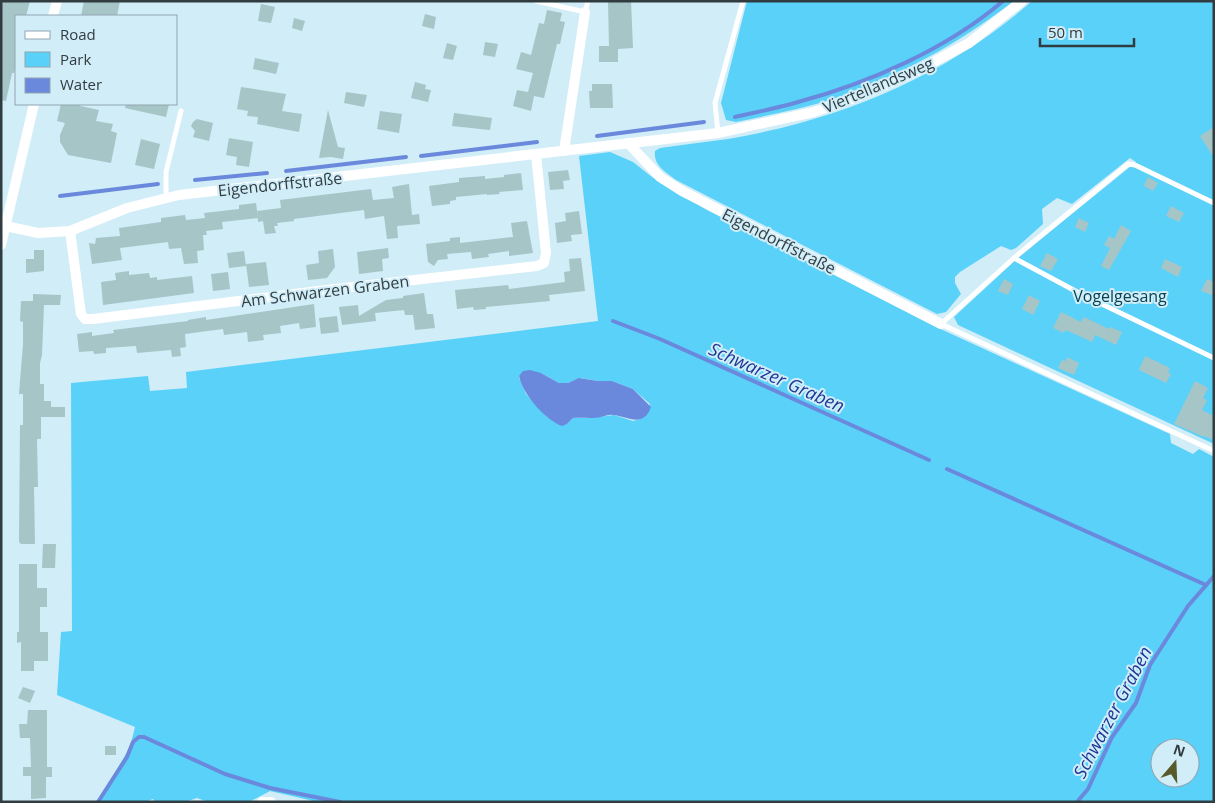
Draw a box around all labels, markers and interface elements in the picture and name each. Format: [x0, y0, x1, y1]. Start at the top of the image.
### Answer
legend [15, 15, 178, 105]
scale bar [1040, 15, 1134, 47]
text: 50 m [1048, 22, 1083, 42]
text: Road [60, 24, 96, 44]
text: Park [60, 49, 91, 69]
street label: Viertellandsweg [819, 52, 937, 118]
text: Water [60, 74, 102, 94]
street label: Eigendorffstraße [217, 167, 343, 201]
street label: Eigendorffstraße [718, 203, 840, 279]
street label: Am Schwarzen Graben [240, 270, 410, 312]
park label: Vogelgesang [1073, 285, 1167, 307]
water label: Schwarzer Graben [706, 336, 848, 418]
water label: Schwarzer Graben [1067, 642, 1157, 782]
north arrow [1150, 738, 1200, 788]
text: N [1171, 739, 1188, 761]

